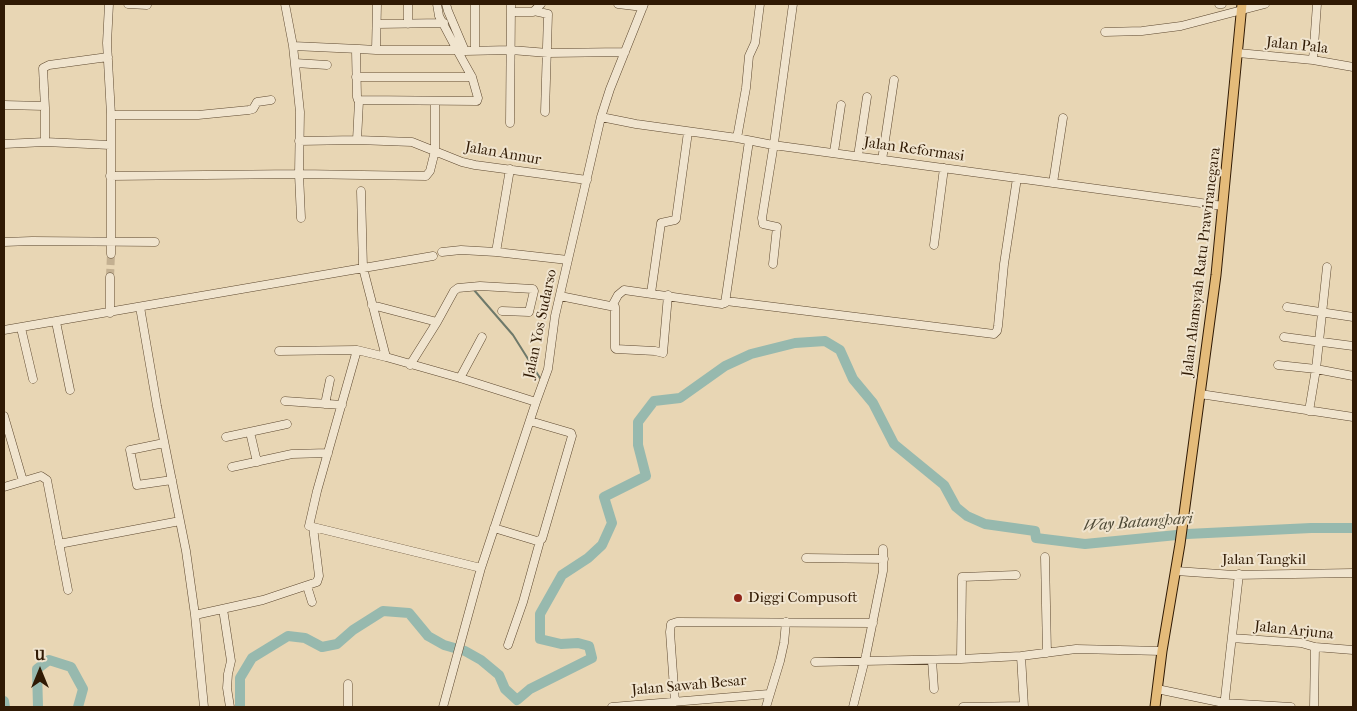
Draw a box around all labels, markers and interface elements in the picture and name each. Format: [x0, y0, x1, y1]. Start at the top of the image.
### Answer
street label: Jalan Pala [1265, 34, 1329, 58]
street label: Jalan Reformasi [863, 134, 965, 166]
street label: Jalan Annur [463, 138, 543, 170]
street label: Jalan Alamsyah Ratu Prawiranegara [1179, 146, 1225, 378]
street label: Jalan Yos Sudarso [521, 268, 561, 380]
water label: Way Batanghari [1082, 510, 1194, 536]
street label: Jalan Tangkil [1222, 551, 1306, 569]
place label: Diggi Compusoft [748, 589, 858, 607]
marker: Diggi Compusoft [732, 592, 744, 604]
street label: Jalan Arjuna [1253, 618, 1335, 644]
north arrow [15, 646, 65, 696]
text: U [35, 647, 45, 664]
street label: Jalan Sawah Besar [631, 672, 747, 700]

